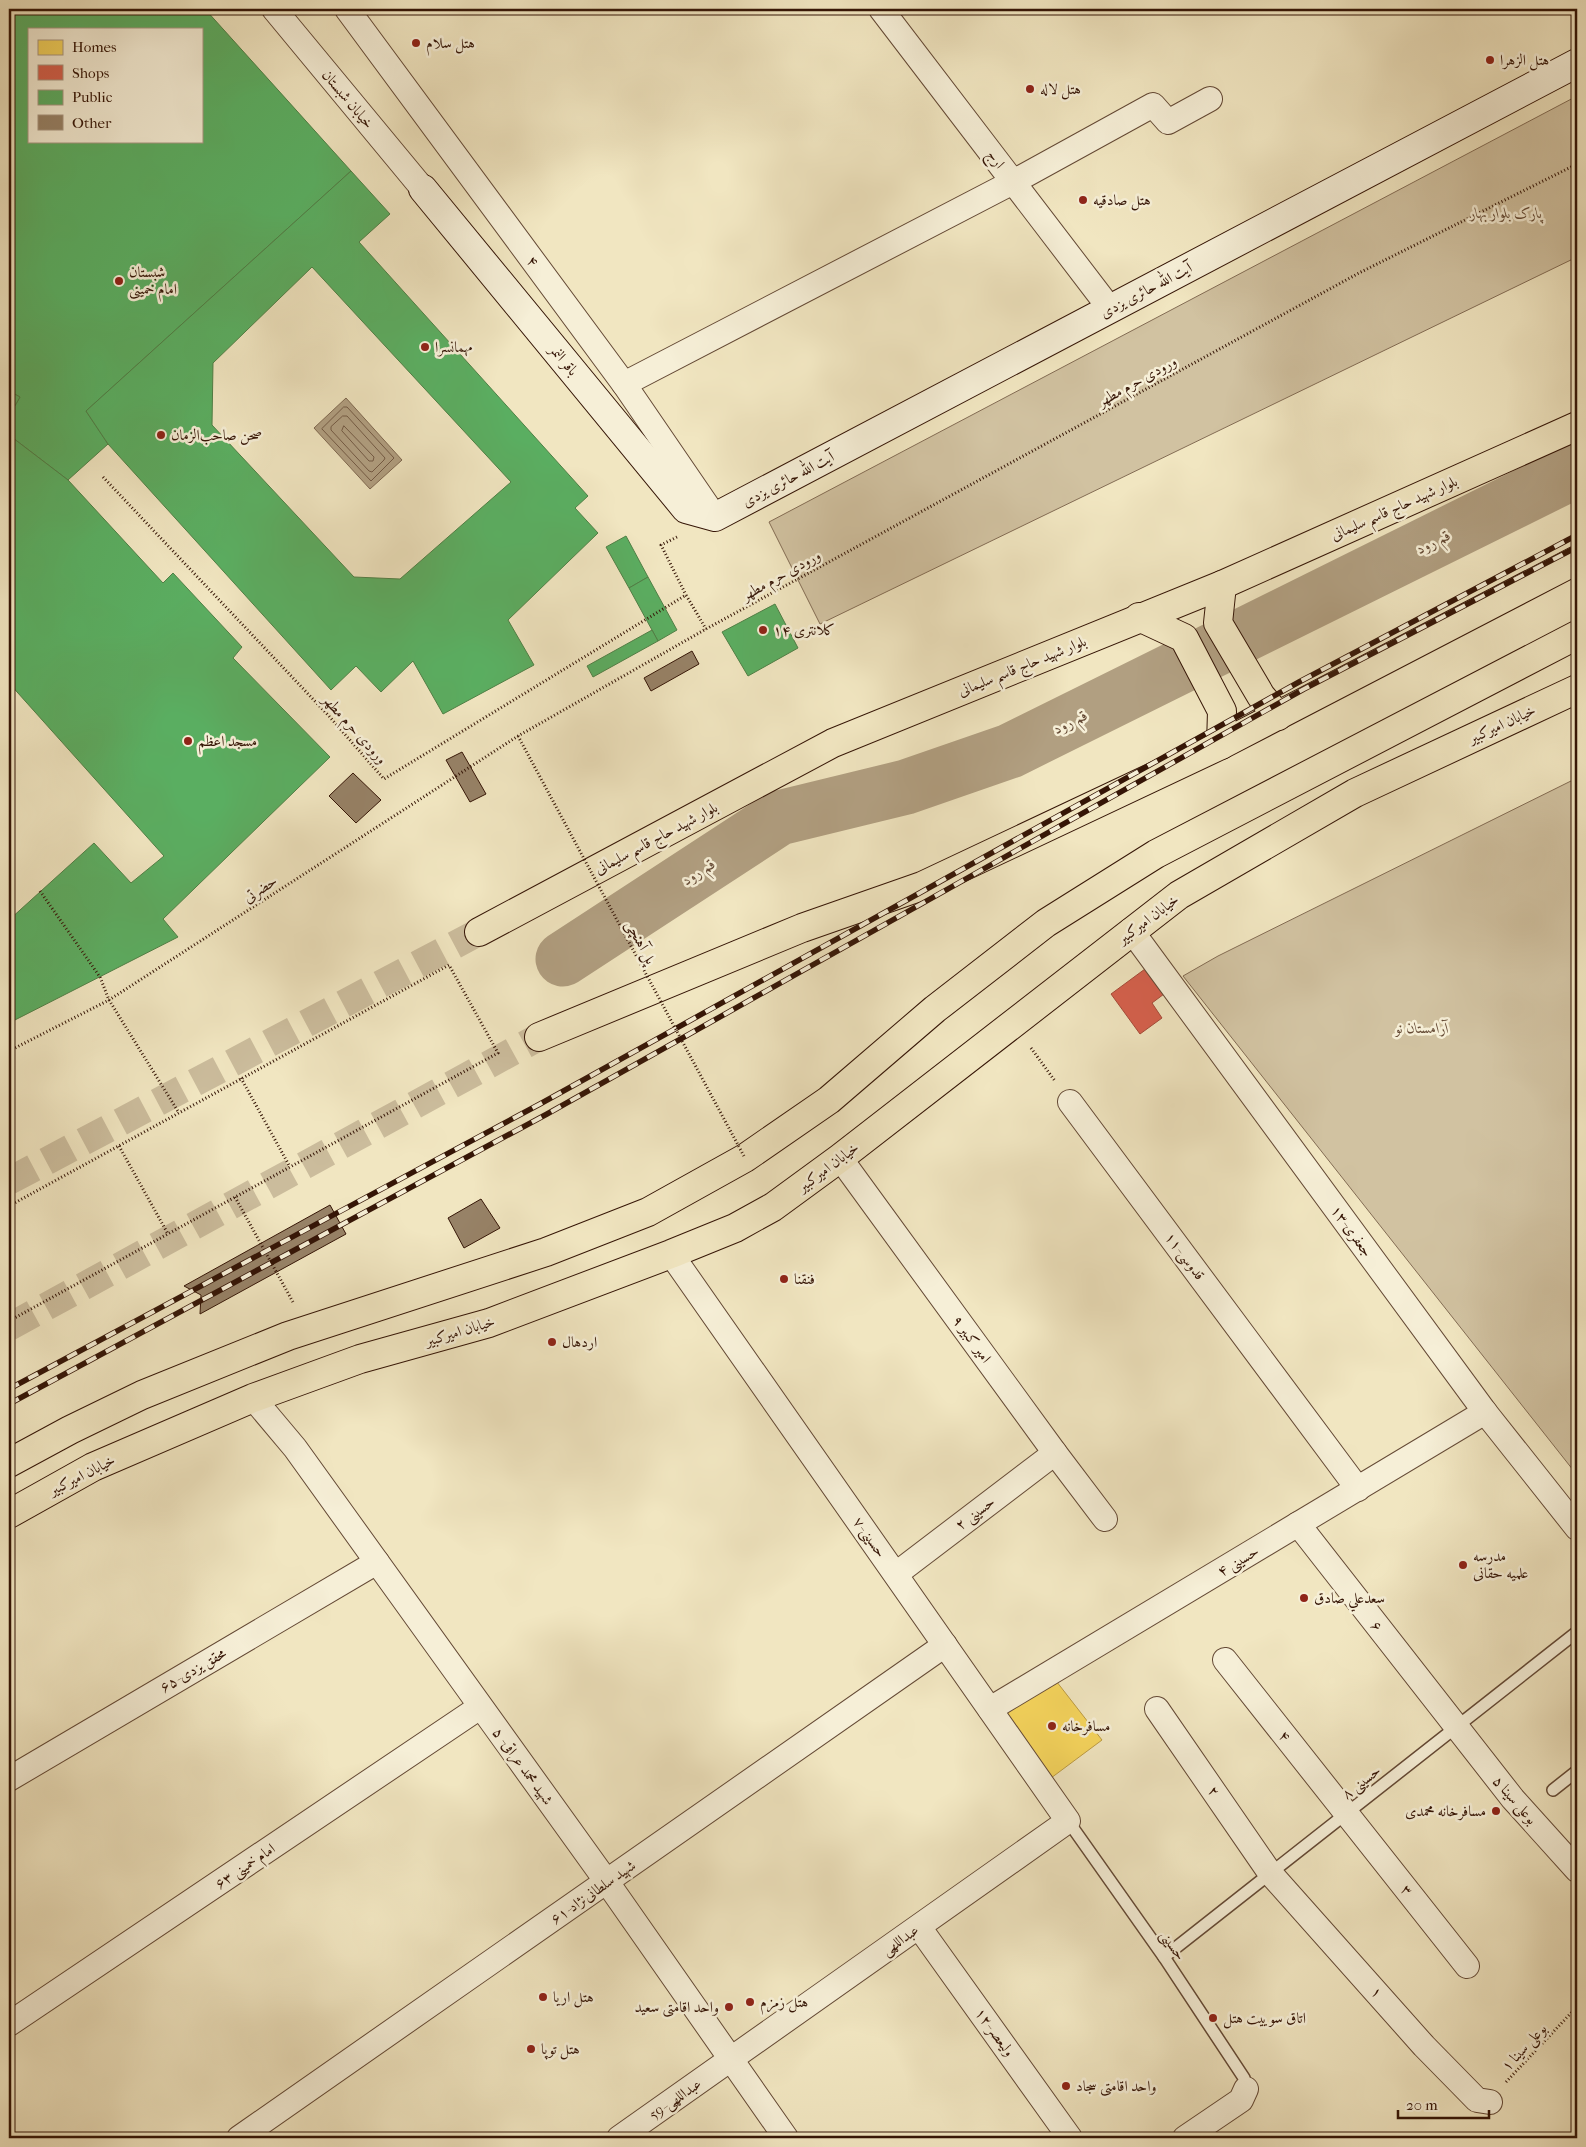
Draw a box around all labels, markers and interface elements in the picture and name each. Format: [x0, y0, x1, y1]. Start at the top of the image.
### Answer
legend [28, 28, 202, 142]
place label: هتل سلام [426, 34, 475, 56]
marker: هتل سلام [410, 37, 422, 49]
text: Homes [72, 38, 117, 56]
place label: هتل الزهرا [1500, 51, 1549, 71]
marker: هتل الزهرا [1484, 54, 1496, 66]
text: Shops [72, 64, 110, 82]
street label: خیابان شبستان [318, 66, 378, 132]
place label: هتل لاله [1040, 80, 1081, 100]
marker: هتل لاله [1024, 83, 1036, 95]
text: Public [72, 88, 113, 106]
text: Other [72, 114, 112, 132]
street label: ارج [980, 146, 1009, 174]
place label: هتل صادقیه [1093, 191, 1151, 211]
marker: هتل صادقیه [1077, 194, 1089, 206]
park label: پارک بلوار بهار [1469, 204, 1544, 224]
street label: ۴ [523, 252, 543, 270]
street label: آیت الله‌ حائری‌ یزدی [1096, 255, 1197, 323]
place label: شبستان امام خمینی [129, 263, 177, 302]
marker: شبستان امام خمینی [113, 275, 125, 287]
place label: مهمانسرا [435, 338, 473, 357]
street label: باقر النمر [544, 339, 582, 380]
marker: مهمانسرا [419, 341, 431, 353]
street label: ورودی حرم مطهر [1093, 352, 1182, 415]
place label: صحن صاحب‌الزمان [171, 426, 262, 445]
marker: صحن صاحب‌الزمان [155, 429, 167, 441]
street label: آیت الله‌ حائری‌ یزدی [738, 444, 839, 512]
street label: بلوار شهید حاج قاسم سلیمانی [1328, 472, 1463, 550]
water label: قم رود [1413, 525, 1456, 563]
street label: ورودی حرم مطهر [737, 546, 826, 609]
place label: کلانتری ۱۴ [773, 621, 835, 639]
marker: کلانتری ۱۴ [757, 624, 769, 636]
street label: بلوار شهید حاج قاسم سلیمانی [955, 632, 1091, 706]
street label: ورودی حرم مطهر [315, 689, 391, 770]
street label: خیابان امیرکبیر [1464, 701, 1538, 748]
water label: قم رود [1050, 705, 1093, 743]
place label: مسجد اعظم [198, 732, 257, 755]
marker: مسجد اعظم [182, 735, 194, 747]
street label: بلوار شهید حاج قاسم سلیمانی [591, 798, 724, 883]
water label: قم رود [678, 853, 722, 894]
street label: حضرتی [240, 871, 281, 907]
street label: خیابان امیرکبیر [1112, 890, 1182, 949]
street label: پل آهنچی [620, 917, 661, 969]
park label: آرامستان نو [1394, 1019, 1449, 1037]
street label: خیابان امیرکبیر [792, 1138, 862, 1197]
street label: جعفری-۱۳ [1327, 1202, 1377, 1261]
street label: قدوسی-۱۱ [1160, 1229, 1209, 1285]
place label: فنقنا [794, 1270, 815, 1288]
marker: فنقنا [778, 1273, 790, 1285]
street label: خیابان امیرکبیر [421, 1312, 497, 1351]
street label: امیر کبیر ۹ [949, 1312, 995, 1366]
place label: اردهال [562, 1333, 597, 1351]
marker: اردهال [546, 1336, 558, 1348]
street label: خیابان امیرکبیر [44, 1451, 118, 1500]
street label: حسینی ۲ [952, 1492, 1000, 1535]
street label: حسینی-۷ [848, 1513, 890, 1562]
street label: حسینی ۴ [1214, 1542, 1263, 1582]
place label: مدرسه علمیه حقانی [1473, 1547, 1529, 1582]
marker: مدرسه علمیه حقانی [1457, 1559, 1469, 1571]
place label: سعدعلي صادق [1314, 1589, 1385, 1612]
marker: سعدعلي صادق [1298, 1592, 1310, 1604]
street label: ۶ [1367, 1617, 1387, 1635]
street label: محقق یزدی-۶۵ [157, 1644, 229, 1696]
place label: مسافرخانه [1062, 1717, 1110, 1736]
marker: مسافرخانه [1046, 1720, 1058, 1732]
street label: شهید محمد عراقی- ۵ [487, 1724, 557, 1809]
street label: ۴ [1275, 1727, 1295, 1745]
street label: حسینی ۸ [1338, 1761, 1385, 1804]
street label: بوعلی سینا ۵ [1488, 1772, 1541, 1829]
street label: ۲ [1204, 1782, 1224, 1800]
place label: مسافرخانه محمدی [1405, 1802, 1486, 1821]
marker: مسافرخانه محمدی [1490, 1805, 1502, 1817]
street label: امام خمینی ۶۳ [211, 1839, 281, 1896]
street label: شهید سلطانی‌نژاد-۶۱ [547, 1856, 640, 1929]
street label: ۳ [1397, 1881, 1417, 1899]
street label: عبداللهی [878, 1921, 923, 1961]
street label: حسینی [1155, 1926, 1190, 1965]
street label: ۱ [1367, 1983, 1387, 2001]
place label: هتل اریا [553, 1988, 594, 2008]
marker: هتل اریا [537, 1991, 549, 2003]
place label: هتل زمزم [760, 1993, 808, 2015]
marker: هتل زمزم [744, 1996, 756, 2008]
place label: واحد اقامتی سعید [635, 1998, 719, 2018]
marker: واحد اقامتی سعید [723, 2001, 735, 2013]
street label: ولیعصر-۱۲ [971, 2004, 1019, 2060]
place label: اتاق سوییت هتل [1223, 2009, 1306, 2029]
marker: اتاق سوییت هتل [1207, 2012, 1219, 2024]
street label: بوعلی سینا ۱ [1498, 2019, 1552, 2076]
place label: هتل توپا [541, 2040, 580, 2060]
marker: هتل توپا [525, 2043, 537, 2055]
street label: عبداللهی-59 [645, 2075, 706, 2125]
place label: واحد اقامتی سجاد [1076, 2077, 1156, 2097]
marker: واحد اقامتی سجاد [1060, 2080, 1072, 2092]
scale bar [1398, 2087, 1490, 2119]
text: 20 m [1406, 2096, 1438, 2114]

